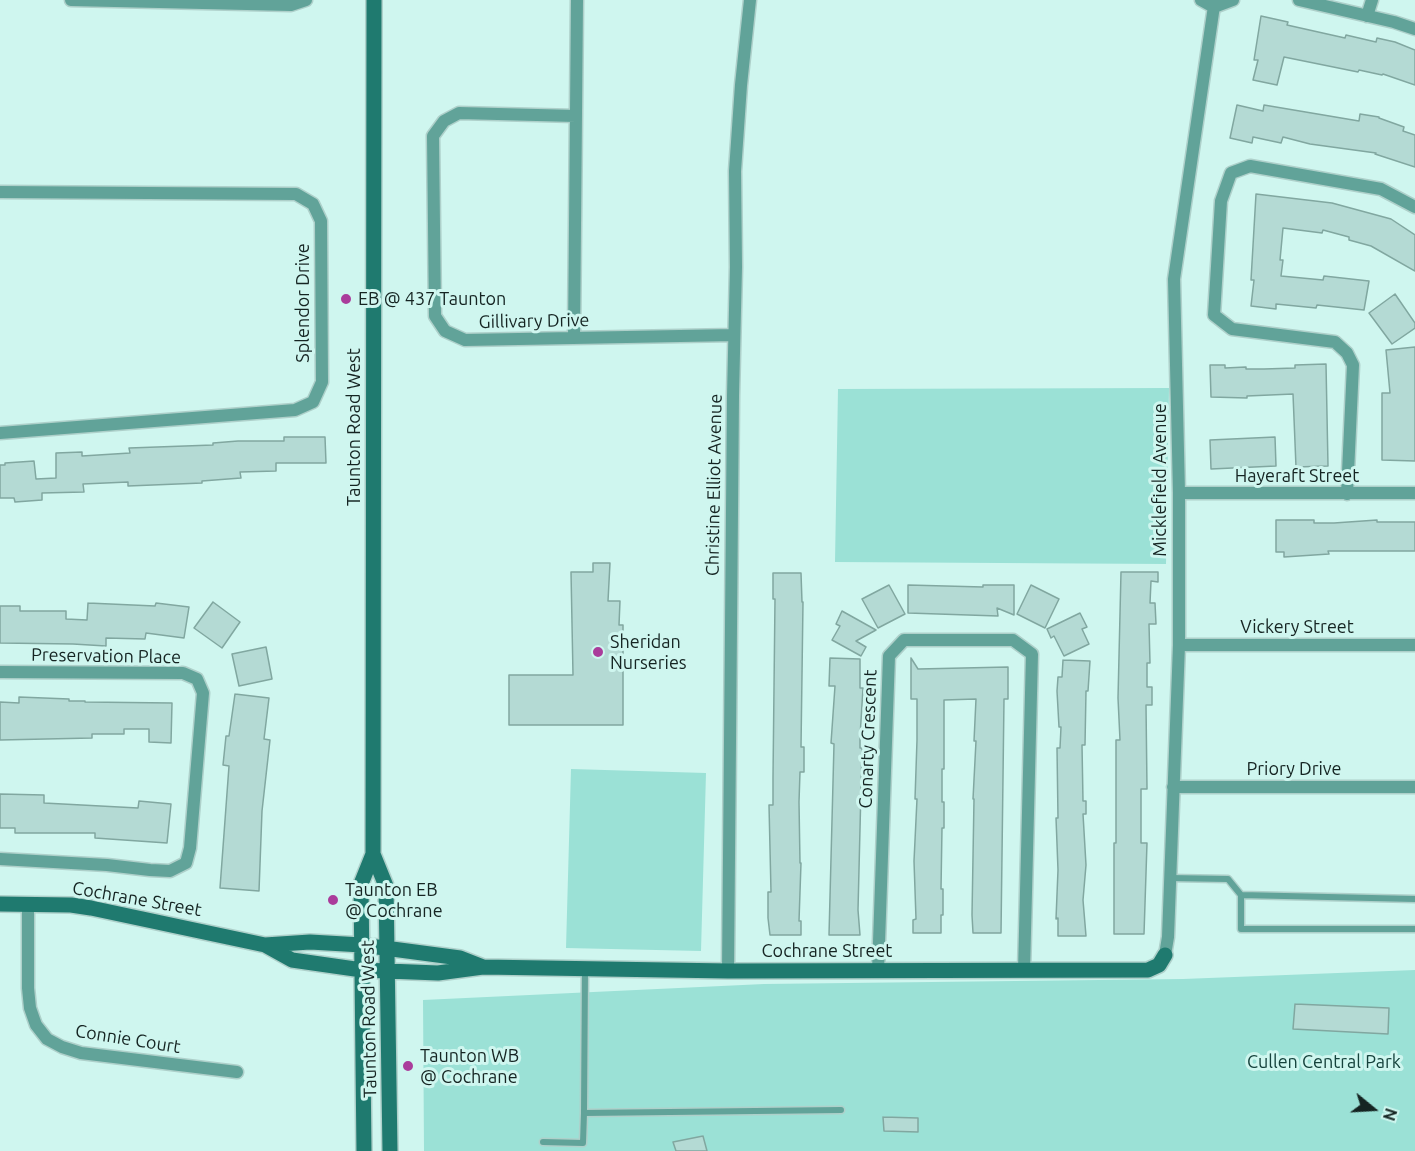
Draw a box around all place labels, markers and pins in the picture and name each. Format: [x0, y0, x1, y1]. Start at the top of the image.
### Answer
place label: EB @ 437 Taunton [358, 288, 506, 310]
marker: EB @ 437 Taunton [339, 292, 353, 306]
place label: Sheridan Nurseries [610, 631, 687, 674]
marker: Sheridan Nurseries [591, 645, 605, 659]
place label: Taunton EB @ Cochrane [345, 879, 443, 922]
marker: Taunton EB @ Cochrane [326, 893, 340, 907]
place label: Taunton WB @ Cochrane [420, 1045, 519, 1088]
marker: Taunton WB @ Cochrane [401, 1059, 415, 1073]

